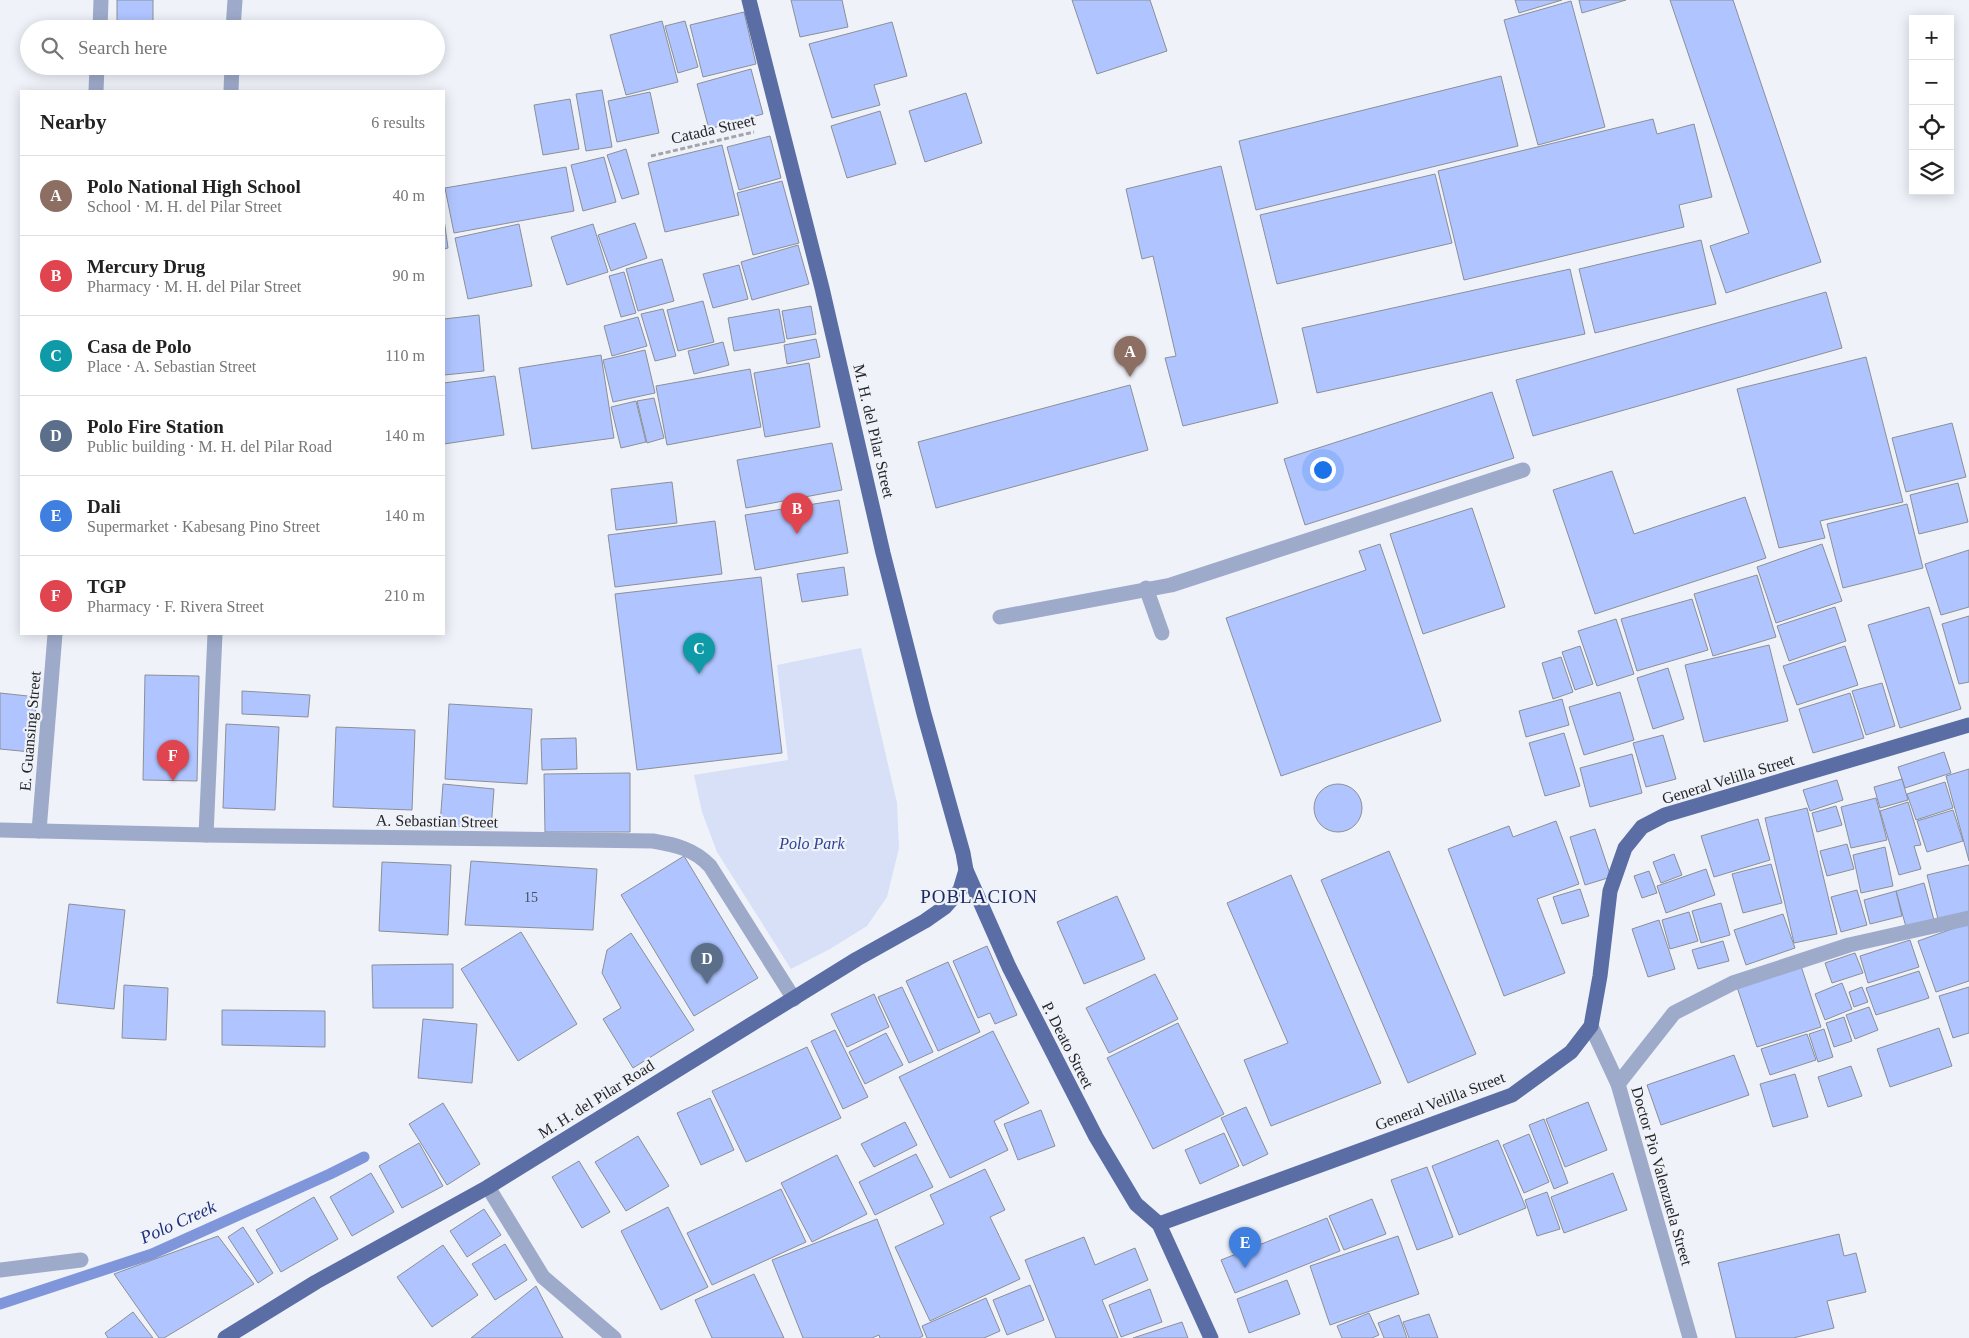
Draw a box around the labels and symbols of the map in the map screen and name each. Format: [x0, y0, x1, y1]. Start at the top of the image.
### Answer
street label: Catada Street [669, 111, 757, 147]
pin: A [1114, 336, 1146, 377]
street label: M. H. del Pilar Street [850, 362, 898, 500]
your location [1310, 457, 1336, 483]
pin: B [781, 493, 813, 534]
pin: C [683, 633, 715, 674]
street label: E. Guansing Street [16, 670, 45, 792]
pin: F [157, 740, 189, 781]
street label: General Velilla Street [1660, 751, 1797, 807]
street label: A. Sebastian Street [376, 811, 499, 831]
park label: Polo Park [778, 835, 846, 852]
district label: POBLACION [920, 886, 1038, 907]
house number: 15 [524, 890, 538, 905]
pin: D [691, 943, 723, 984]
street label: P. Deato Street [1039, 999, 1097, 1092]
street label: M. H. del Pilar Road [535, 1056, 657, 1142]
street label: General Velilla Street [1373, 1068, 1508, 1134]
street label: Doctor Pio Valenzuela Street [1628, 1085, 1696, 1268]
water label: Polo Creek [136, 1196, 220, 1248]
pin: E [1229, 1227, 1261, 1268]

